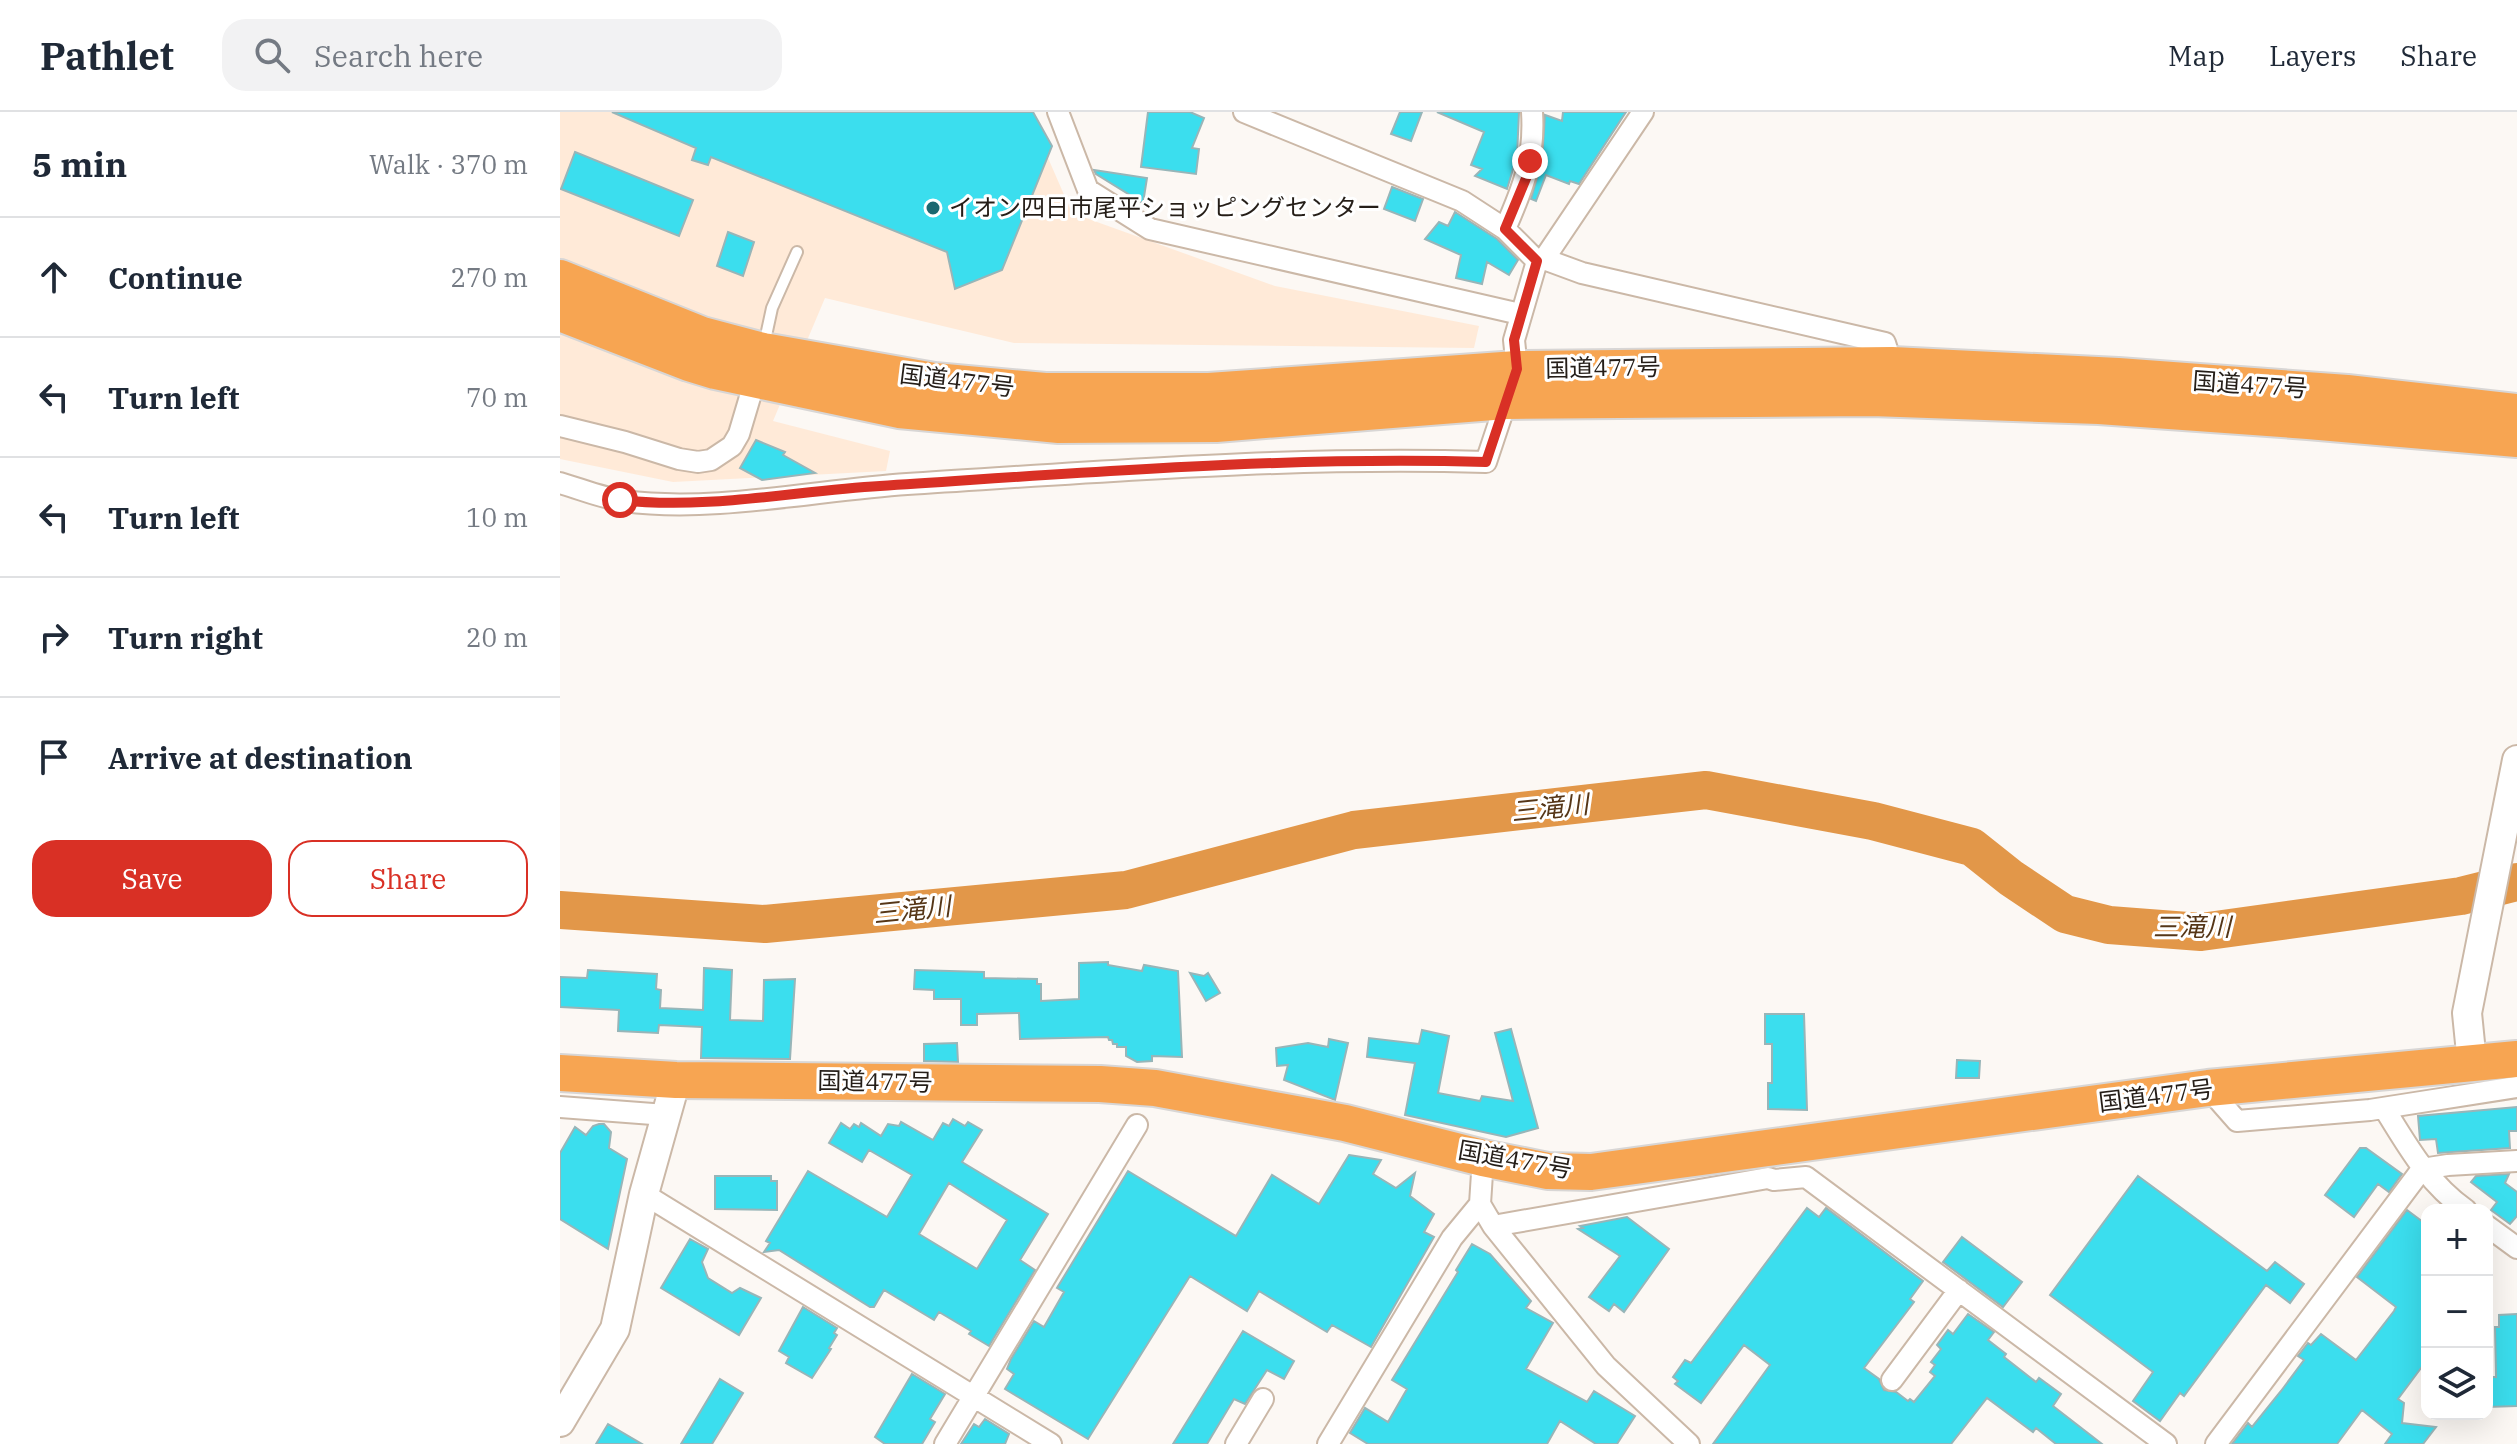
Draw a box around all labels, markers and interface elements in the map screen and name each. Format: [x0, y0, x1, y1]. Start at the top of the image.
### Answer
search box [222, 19, 782, 91]
text: Pathlet [40, 31, 174, 80]
icon: search [250, 33, 294, 77]
text: Search here [314, 36, 483, 75]
text: Map [2168, 37, 2225, 74]
text: Layers [2269, 37, 2356, 74]
text: Share [2400, 37, 2477, 74]
text: 5 min [32, 142, 127, 186]
route end [1512, 143, 1548, 179]
text: Walk · 370 m [369, 147, 528, 181]
place label: イオン四日市尾平ショッピングセンター [949, 191, 1381, 223]
marker: イオン四日市尾平ショッピングセンター [924, 199, 942, 217]
icon: ahead [32, 255, 76, 299]
text: Continue [108, 258, 243, 297]
text: 270 m [450, 260, 528, 294]
street label: 国道477号 [1545, 350, 1661, 384]
street label: 国道477号 [898, 357, 1016, 403]
street label: 国道477号 [2191, 364, 2309, 404]
icon: left [32, 375, 76, 419]
text: Turn left [108, 378, 240, 417]
text: 70 m [466, 380, 528, 414]
route start [602, 482, 638, 518]
icon: left [32, 495, 76, 539]
text: Turn left [108, 498, 240, 537]
text: 10 m [466, 500, 528, 534]
icon: right [32, 615, 76, 659]
text: Turn right [108, 618, 263, 657]
text: 20 m [466, 620, 528, 654]
icon: arrive [32, 735, 76, 779]
text: Arrive at destination [108, 738, 413, 777]
water label: 三滝川 [1509, 786, 1593, 828]
button: Save [32, 840, 272, 917]
button: Share [288, 840, 528, 917]
water label: 三滝川 [871, 888, 955, 930]
water label: 三滝川 [2153, 909, 2234, 943]
street label: 国道477号 [817, 1064, 933, 1098]
street label: 国道477号 [2097, 1072, 2215, 1118]
street label: 国道477号 [1456, 1133, 1575, 1185]
map controls [2421, 1204, 2493, 1420]
button: + [2421, 1204, 2493, 1276]
button: − [2421, 1276, 2493, 1348]
button: layers [2421, 1348, 2493, 1420]

